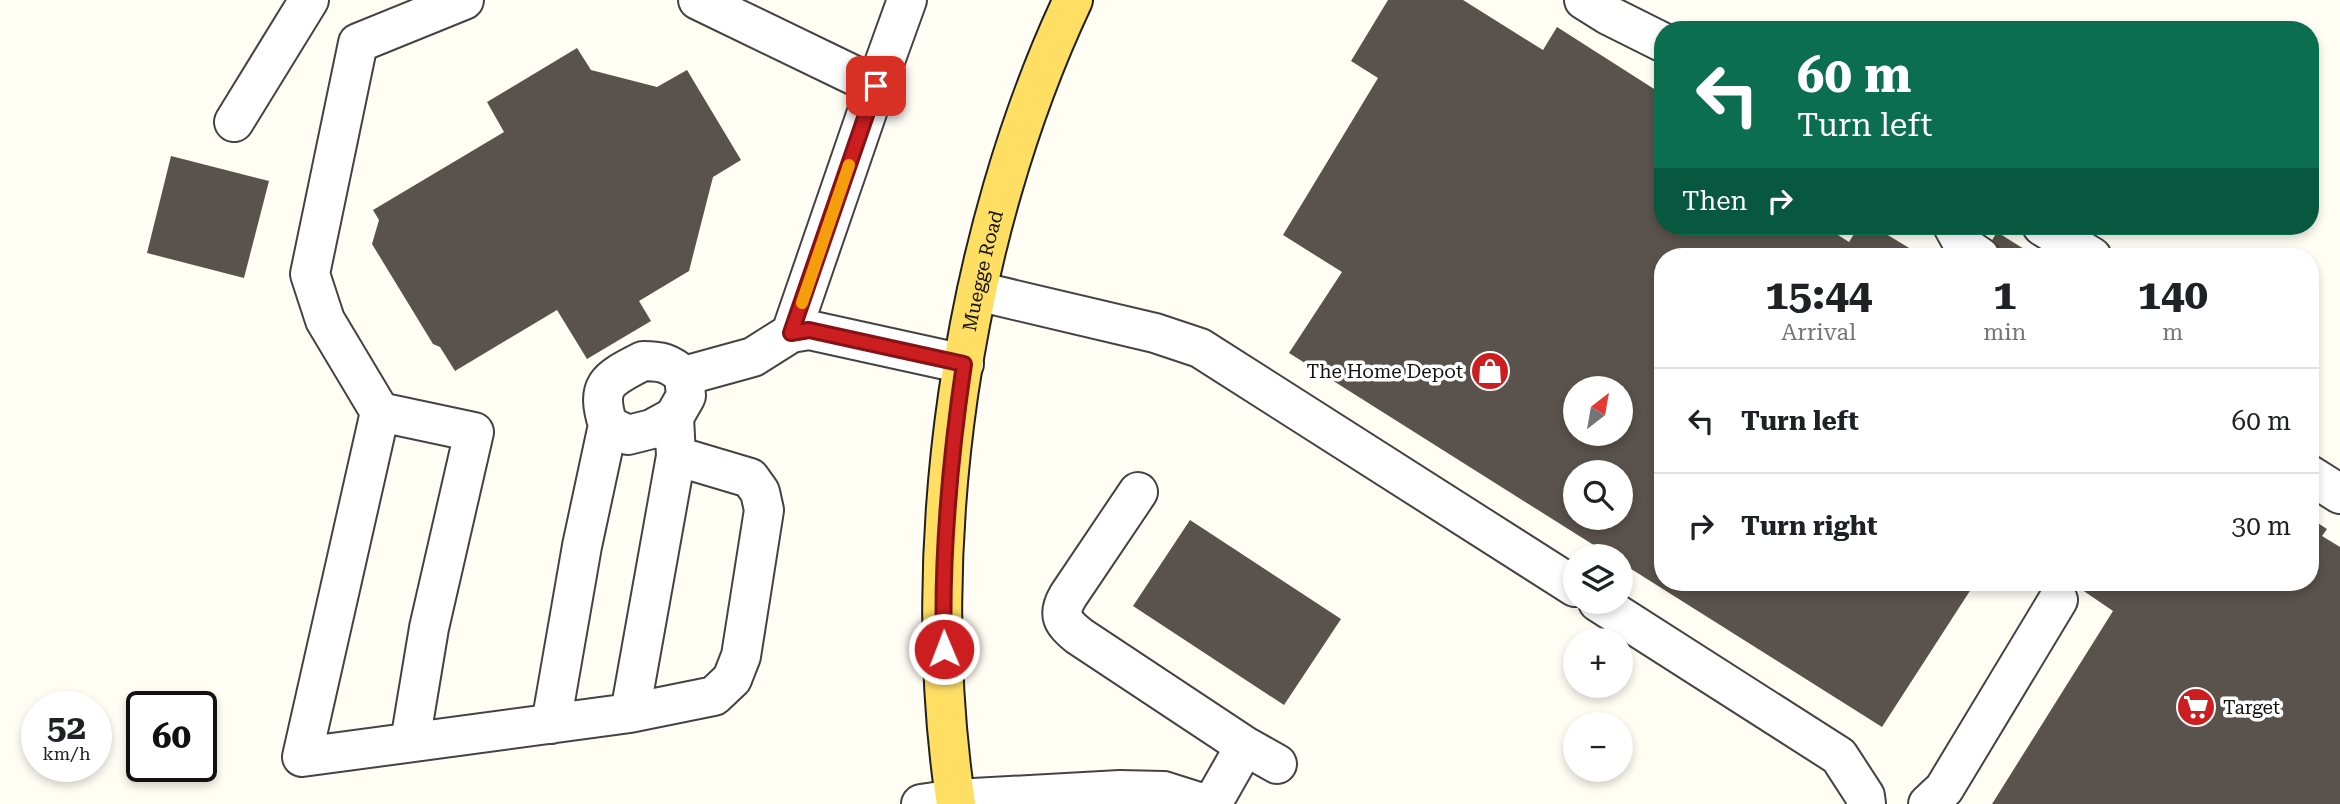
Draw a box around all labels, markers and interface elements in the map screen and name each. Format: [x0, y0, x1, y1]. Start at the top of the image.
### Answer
text: 60 m [1797, 47, 1912, 104]
icon: left [1682, 49, 1773, 140]
pin [846, 56, 906, 116]
icon: arrive [857, 67, 895, 105]
text: Turn left [1797, 106, 1932, 144]
icon: right [1761, 182, 1799, 220]
text: Then [1682, 186, 1747, 216]
street label: Muegge Road [958, 208, 1008, 333]
text: 15:44 [1765, 270, 1872, 319]
text: 1 [1993, 270, 2017, 319]
text: 140 [2137, 270, 2208, 319]
text: Arrival [1781, 319, 1856, 346]
text: min [1983, 319, 2026, 346]
text: m [2162, 319, 2183, 346]
shop icon: The Home Depot [1469, 350, 1511, 392]
place label: The Home Depot [1307, 360, 1463, 383]
north arrow [1563, 376, 1633, 446]
map controls [1563, 376, 1633, 782]
icon: left [1682, 402, 1720, 440]
text: Turn left [1741, 406, 1859, 436]
text: 60 m [2232, 406, 2291, 436]
button: search [1563, 460, 1633, 530]
icon: right [1682, 507, 1720, 545]
text: Turn right [1741, 511, 1877, 541]
text: 30 m [2232, 511, 2291, 541]
button: layers [1563, 544, 1633, 614]
position arrow [907, 612, 981, 686]
button: + [1563, 628, 1633, 698]
supermarket icon: Target [2175, 686, 2217, 728]
speed limit sign: 60 [126, 691, 217, 782]
place label: Target [2223, 696, 2280, 719]
text: 52 [47, 707, 86, 748]
button: − [1563, 712, 1633, 782]
text: km/h [42, 743, 91, 764]

